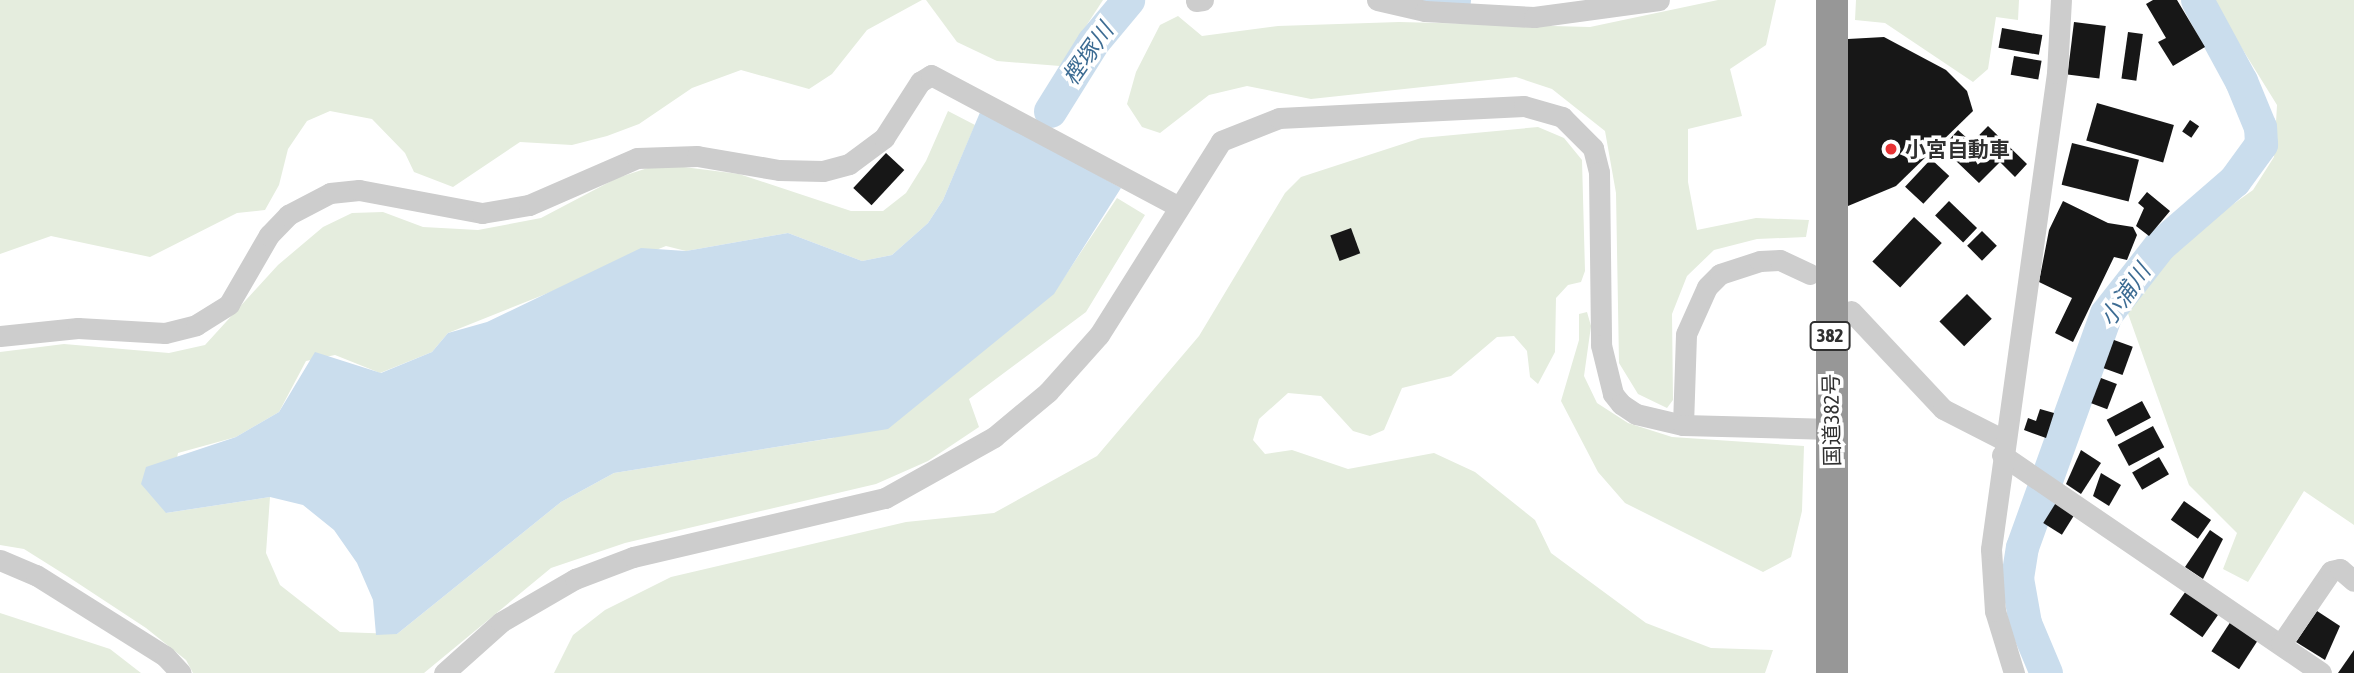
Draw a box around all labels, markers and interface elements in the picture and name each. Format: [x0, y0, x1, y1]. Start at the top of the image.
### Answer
water label: 樫塚川 [1057, 18, 1119, 90]
place label: 小宮自動車 [1905, 136, 2010, 162]
marker: 小宮自動車 [1883, 141, 1899, 157]
water label: 小浦川 [2094, 259, 2156, 331]
road number: 382 [1809, 320, 1851, 352]
street label: 国道382号 [1818, 373, 1844, 467]

